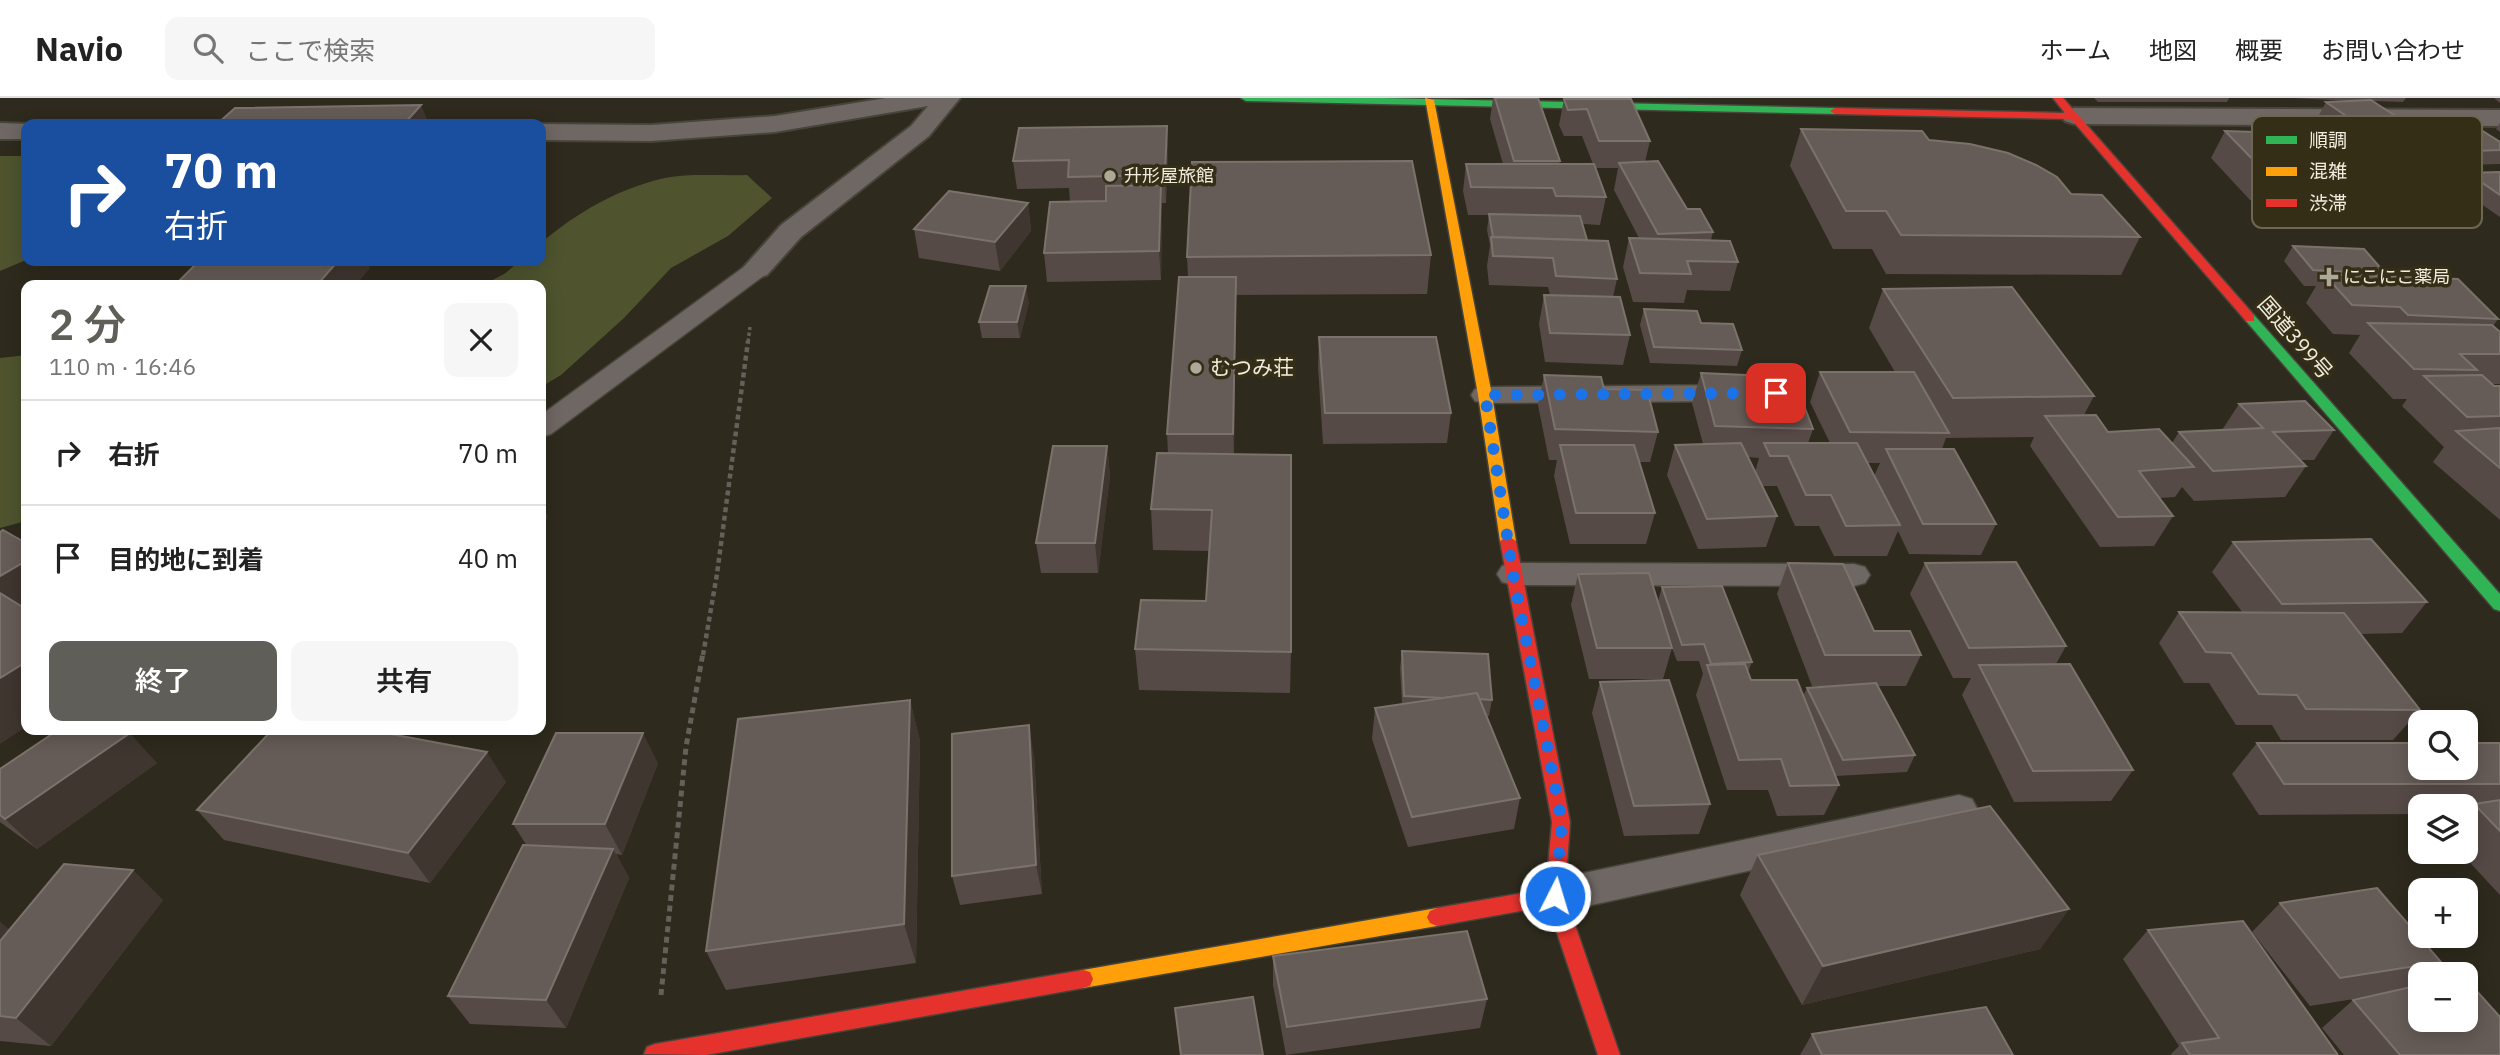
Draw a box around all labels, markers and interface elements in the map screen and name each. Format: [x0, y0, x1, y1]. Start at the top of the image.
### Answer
search box [165, 17, 655, 80]
text: Navio [35, 27, 123, 70]
icon: search [189, 29, 227, 67]
text: ここで検索 [245, 33, 375, 67]
text: ホーム [2040, 34, 2111, 66]
text: 地図 [2149, 34, 2197, 66]
text: 概要 [2235, 34, 2283, 66]
text: お問い合わせ [2321, 34, 2465, 66]
legend [2252, 116, 2482, 228]
text: 順調 [2309, 128, 2347, 152]
text: 70 m [164, 138, 278, 201]
icon: right [49, 147, 140, 238]
text: 混雑 [2309, 159, 2347, 183]
place label: 升形屋旅館 [1124, 164, 1214, 187]
marker: 升形屋旅館 [1102, 168, 1118, 184]
text: 渋滞 [2309, 191, 2347, 215]
text: 右折 [164, 204, 228, 246]
place label: にこにこ薬局 [2343, 265, 2450, 288]
marker: にこにこ薬局 [2321, 269, 2337, 285]
street label: 国道399号 [2252, 290, 2339, 385]
text: 2 分 [49, 297, 126, 352]
button: close [444, 303, 518, 377]
text: 110 m · 16:46 [49, 351, 196, 381]
place label: むつみ荘 [1210, 353, 1294, 381]
marker: むつみ荘 [1188, 360, 1204, 376]
pin [1746, 363, 1806, 423]
icon: arrive [1757, 374, 1795, 412]
icon: right [49, 434, 87, 472]
text: 70 m [458, 436, 518, 470]
text: 右折 [108, 437, 160, 471]
icon: arrive [49, 539, 87, 577]
text: 40 m [458, 541, 518, 575]
text: 目的地に到着 [108, 542, 264, 576]
button: 終了 [49, 641, 277, 721]
button: 共有 [291, 641, 518, 721]
map controls [2408, 710, 2478, 1032]
button: search [2408, 710, 2478, 780]
button: layers [2408, 794, 2478, 864]
position arrow [1518, 859, 1592, 933]
button: + [2408, 878, 2478, 948]
button: − [2408, 962, 2478, 1032]

